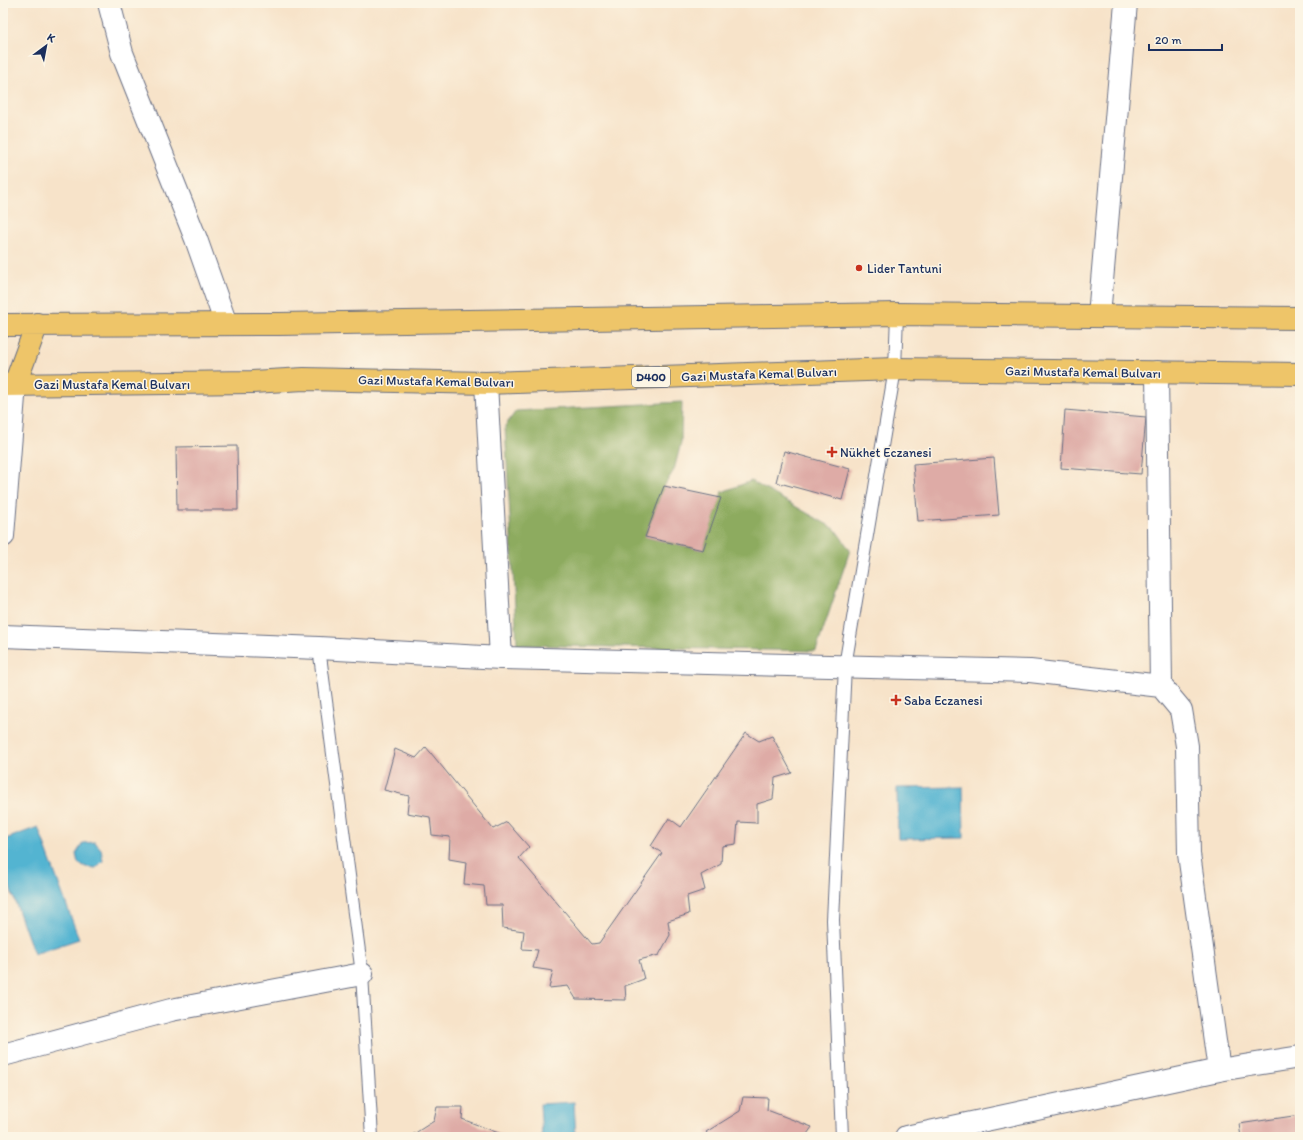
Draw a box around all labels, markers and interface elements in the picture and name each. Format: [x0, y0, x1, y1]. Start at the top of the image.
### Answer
north arrow [26, 26, 66, 66]
scale bar [1149, 26, 1222, 52]
text: K [45, 31, 58, 46]
text: 20 m [1155, 33, 1182, 47]
place label: Lider Tantuni [867, 261, 942, 276]
marker: Lider Tantuni [854, 263, 864, 273]
street label: Gazi Mustafa Kemal Bulvarı [1005, 363, 1161, 381]
street label: Gazi Mustafa Kemal Bulvarı [681, 364, 837, 384]
road number: D400 [632, 367, 670, 387]
street label: Gazi Mustafa Kemal Bulvarı [358, 372, 514, 390]
street label: Gazi Mustafa Kemal Bulvarı [34, 377, 190, 392]
place label: Nükhet Eczanesi [840, 445, 932, 460]
marker: Nükhet Eczanesi [827, 447, 837, 457]
place label: Saba Eczanesi [904, 693, 983, 708]
marker: Saba Eczanesi [891, 695, 901, 705]

